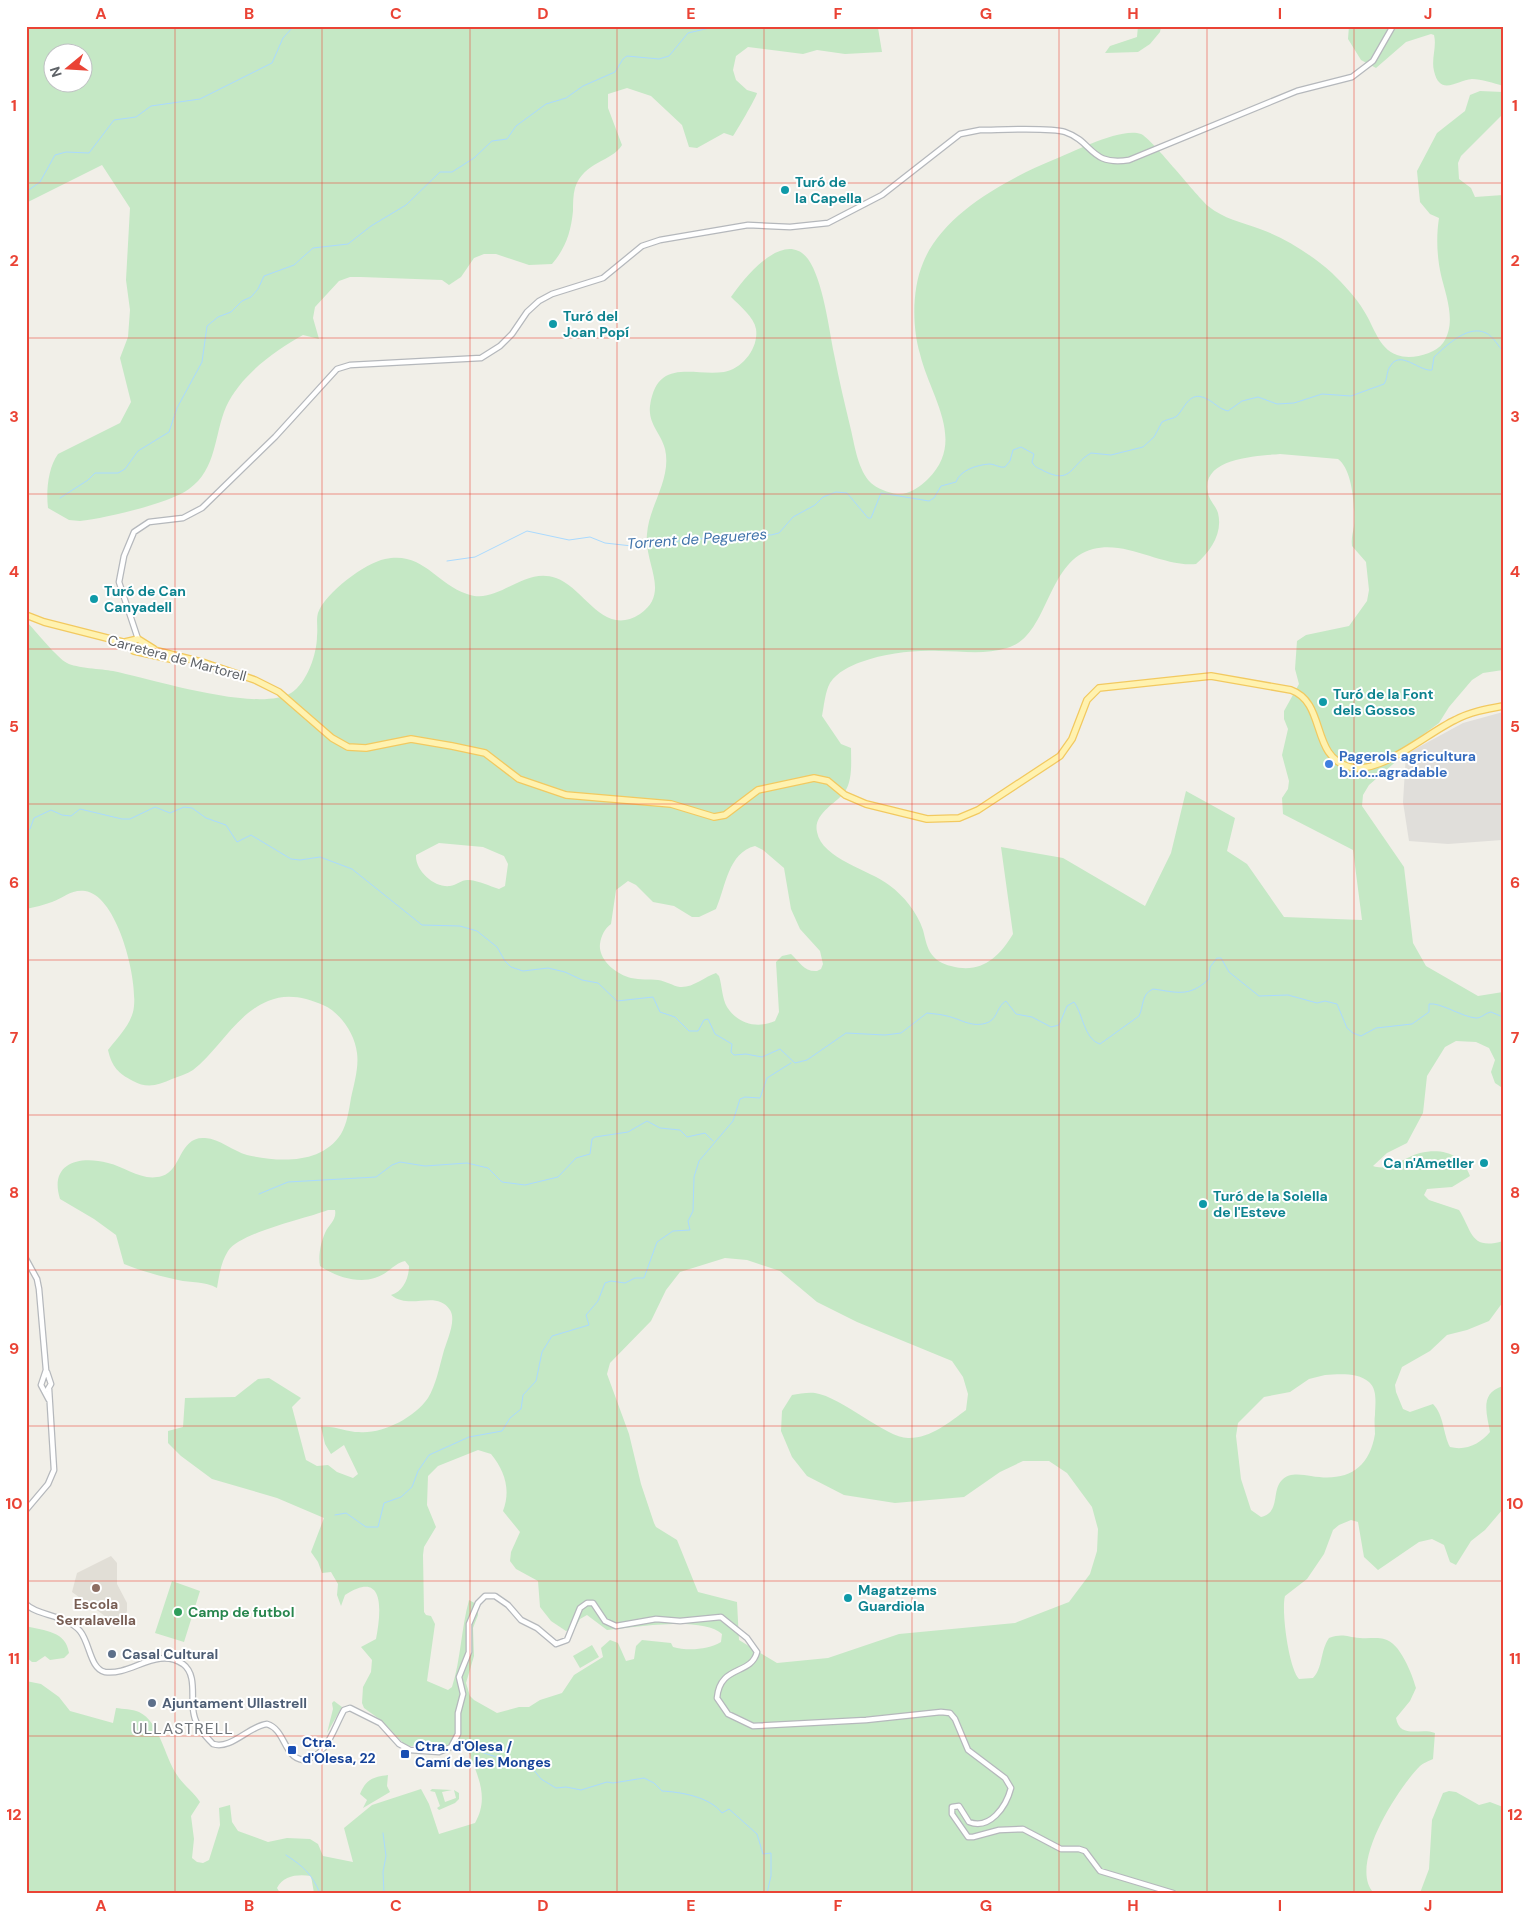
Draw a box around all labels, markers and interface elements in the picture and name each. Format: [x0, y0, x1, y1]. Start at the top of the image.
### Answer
text: A [95, 3, 107, 24]
text: B [244, 3, 254, 24]
text: C [390, 3, 402, 24]
text: D [537, 3, 549, 24]
text: E [686, 3, 696, 24]
text: F [834, 3, 843, 24]
text: G [980, 3, 992, 24]
text: H [1127, 3, 1139, 24]
text: I [1278, 3, 1282, 24]
text: J [1424, 3, 1432, 24]
north arrow [42, 42, 92, 92]
text: N [45, 64, 66, 80]
text: 1 [11, 95, 17, 116]
text: 1 [1512, 95, 1518, 116]
place label: Turó de la Capella [795, 173, 862, 207]
marker: Turó de la Capella [779, 184, 791, 196]
text: 2 [9, 250, 19, 271]
text: 2 [1510, 250, 1520, 271]
place label: Turó del Joan Popí [563, 307, 629, 341]
marker: Turó del Joan Popí [547, 318, 559, 330]
text: 3 [9, 406, 19, 427]
text: 3 [1510, 406, 1520, 427]
water label: Torrent de Pegueres [626, 524, 768, 554]
text: 4 [9, 561, 19, 582]
text: 4 [1510, 561, 1520, 582]
place label: Turó de Can Canyadell [104, 582, 186, 616]
marker: Turó de Can Canyadell [88, 593, 100, 605]
street label: Carretera de Martorell [106, 631, 248, 685]
place label: Turó de la Font dels Gossos [1333, 685, 1434, 719]
marker: Turó de la Font dels Gossos [1317, 696, 1329, 708]
text: 5 [9, 716, 19, 737]
text: 5 [1510, 716, 1520, 737]
place label: Pagerols agricultura b.i.o...agradable [1339, 747, 1476, 781]
marker: Pagerols agricultura b.i.o...agradable [1323, 758, 1335, 770]
text: 6 [9, 872, 19, 893]
text: 6 [1510, 872, 1520, 893]
text: 7 [10, 1027, 19, 1048]
text: 7 [1511, 1027, 1520, 1048]
place label: Ca n'Ametller [1383, 1154, 1474, 1172]
marker: Ca n'Ametller [1478, 1157, 1490, 1169]
text: 8 [9, 1182, 19, 1203]
text: 8 [1510, 1182, 1520, 1203]
place label: Turó de la Solella de l'Esteve [1213, 1187, 1328, 1221]
marker: Turó de la Solella de l'Esteve [1197, 1198, 1209, 1210]
text: 9 [9, 1338, 19, 1359]
text: 9 [1510, 1338, 1520, 1359]
text: 10 [5, 1493, 23, 1514]
text: 10 [1506, 1493, 1524, 1514]
place label: Magatzems Guardiola [858, 1581, 937, 1615]
marker: Escola Serralavella [90, 1582, 102, 1594]
marker: Magatzems Guardiola [842, 1592, 854, 1604]
place label: Escola Serralavella [56, 1595, 136, 1629]
place label: Camp de futbol [188, 1603, 294, 1621]
marker: Camp de futbol [172, 1606, 184, 1618]
place label: Casal Cultural [122, 1645, 218, 1663]
text: 11 [8, 1648, 20, 1669]
marker: Casal Cultural [106, 1648, 118, 1660]
text: 11 [1509, 1648, 1521, 1669]
place label: Ajuntament Ullastrell [162, 1694, 307, 1712]
marker: Ajuntament Ullastrell [146, 1697, 158, 1709]
district label: ULLASTRELL [132, 1718, 234, 1739]
place label: Ctra. d'Olesa, 22 [302, 1733, 376, 1767]
place label: Ctra. d'Olesa / Camí de les Monges [415, 1737, 551, 1771]
marker: Ctra. d'Olesa, 22 [286, 1744, 298, 1756]
marker: Ctra. d'Olesa / Camí de les Monges [399, 1748, 411, 1760]
text: 12 [6, 1804, 22, 1825]
text: 12 [1507, 1804, 1523, 1825]
text: A [95, 1895, 107, 1916]
text: B [244, 1895, 254, 1916]
text: C [390, 1895, 402, 1916]
text: D [537, 1895, 549, 1916]
text: E [686, 1895, 696, 1916]
text: F [834, 1895, 843, 1916]
text: G [980, 1895, 992, 1916]
text: H [1127, 1895, 1139, 1916]
text: I [1278, 1895, 1282, 1916]
text: J [1424, 1895, 1432, 1916]

